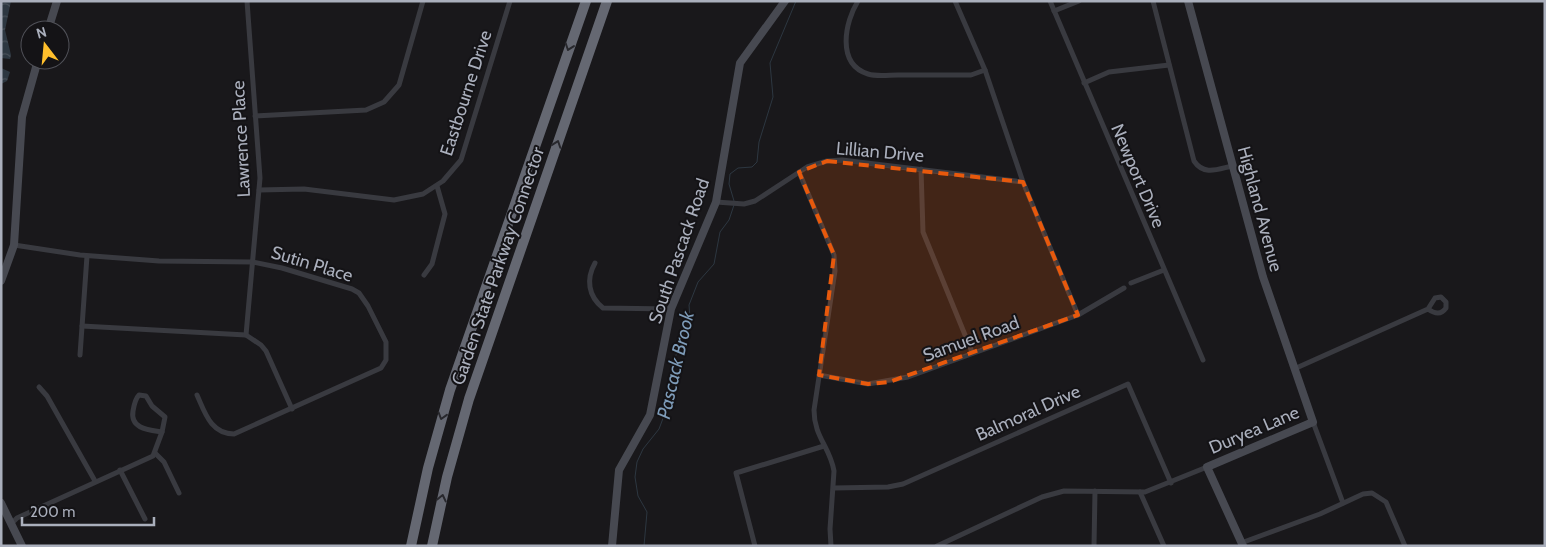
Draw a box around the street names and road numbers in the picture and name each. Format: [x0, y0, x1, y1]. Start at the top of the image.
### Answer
street label: Eastbourne Drive [435, 27, 497, 159]
street label: Lawrence Place [227, 80, 255, 198]
street label: Newport Drive [1106, 121, 1170, 231]
street label: Lillian Drive [835, 137, 925, 167]
street label: Garden State Parkway Connector [447, 144, 549, 388]
street label: Highland Avenue [1233, 144, 1287, 274]
street label: South Pascack Road [644, 176, 714, 326]
street label: Sutin Place [269, 241, 355, 287]
street label: Samuel Road [920, 311, 1022, 367]
street label: Balmoral Drive [972, 380, 1084, 446]
street label: Duryea Lane [1206, 401, 1302, 459]

